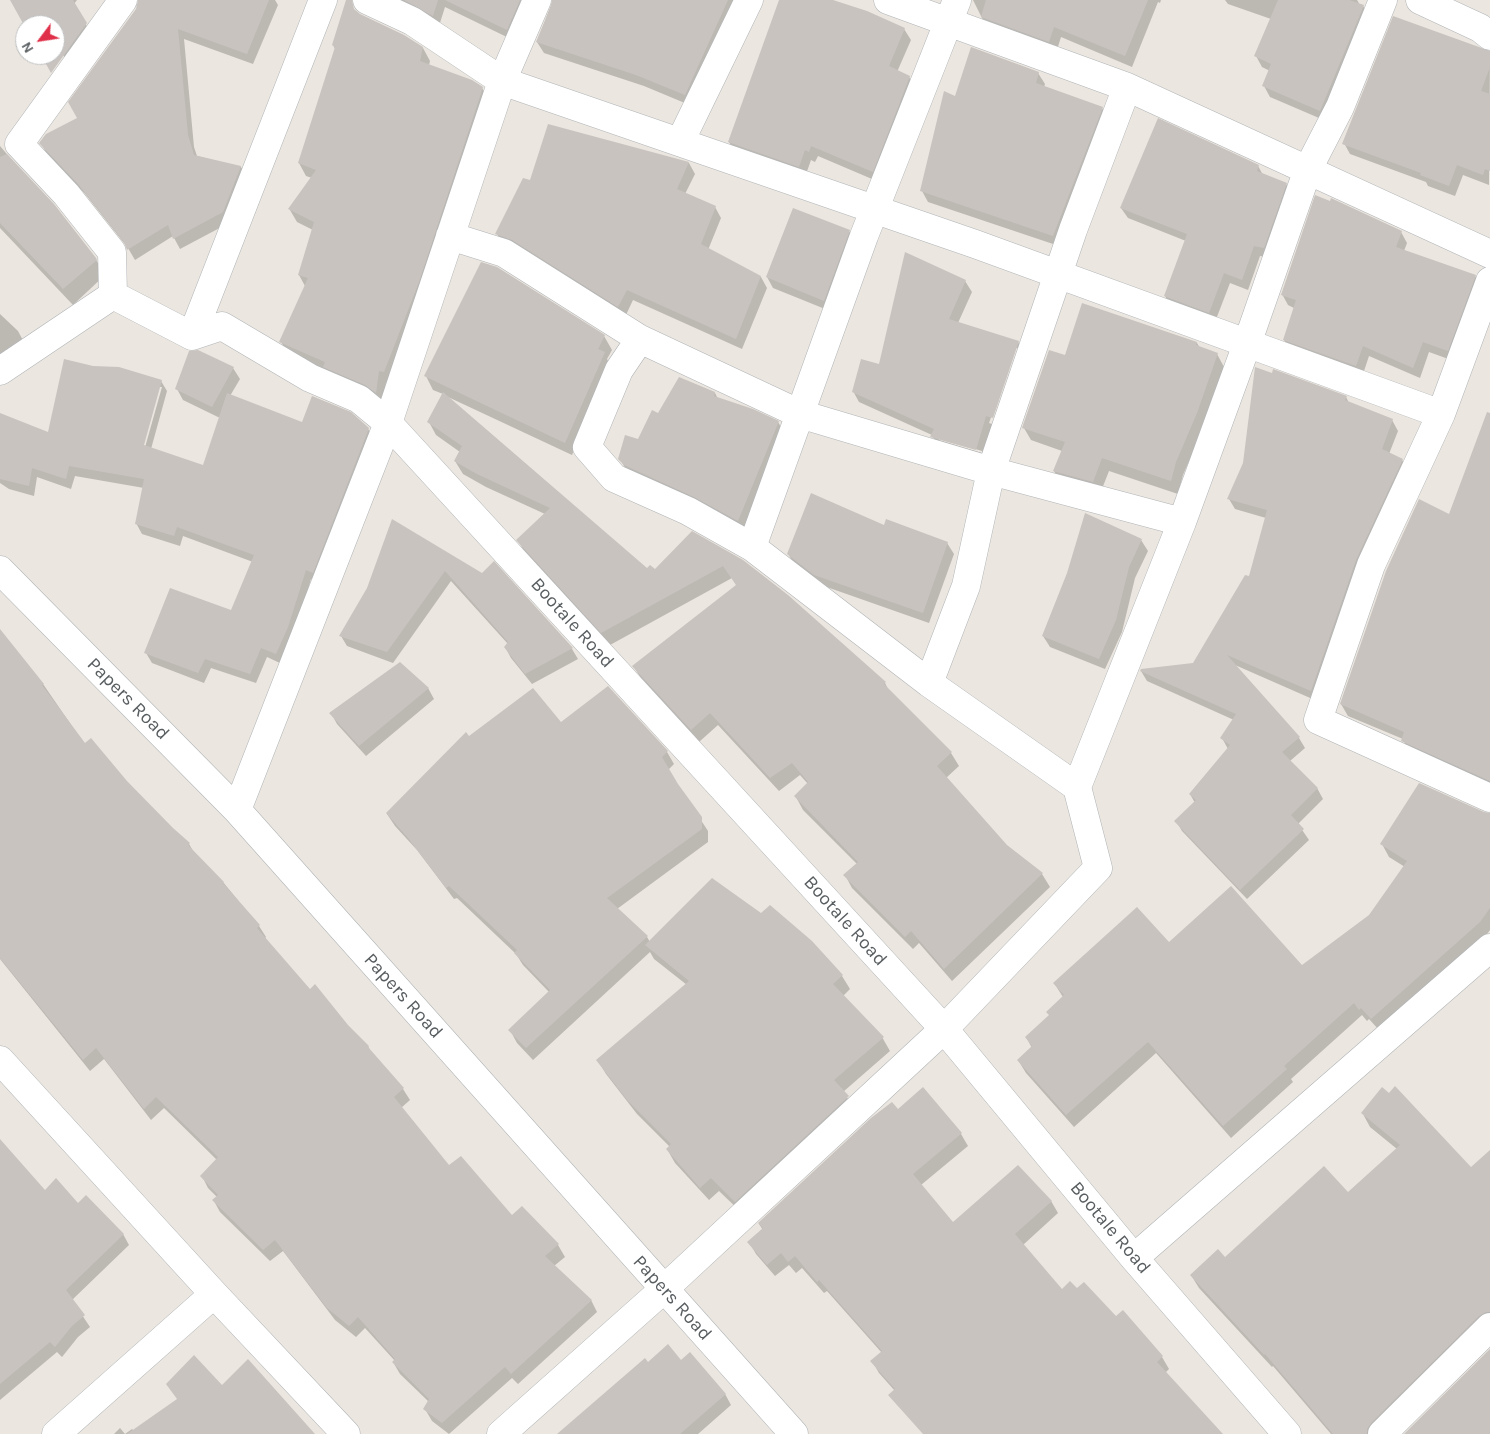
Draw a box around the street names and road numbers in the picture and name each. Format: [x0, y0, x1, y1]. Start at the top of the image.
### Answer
street label: Bootale Road [526, 573, 618, 673]
street label: Papers Road [82, 653, 174, 745]
street label: Bootale Road [799, 871, 891, 971]
street label: Papers Road [359, 949, 447, 1043]
street label: Bootale Road [1065, 1177, 1155, 1279]
street label: Papers Road [628, 1251, 716, 1345]

